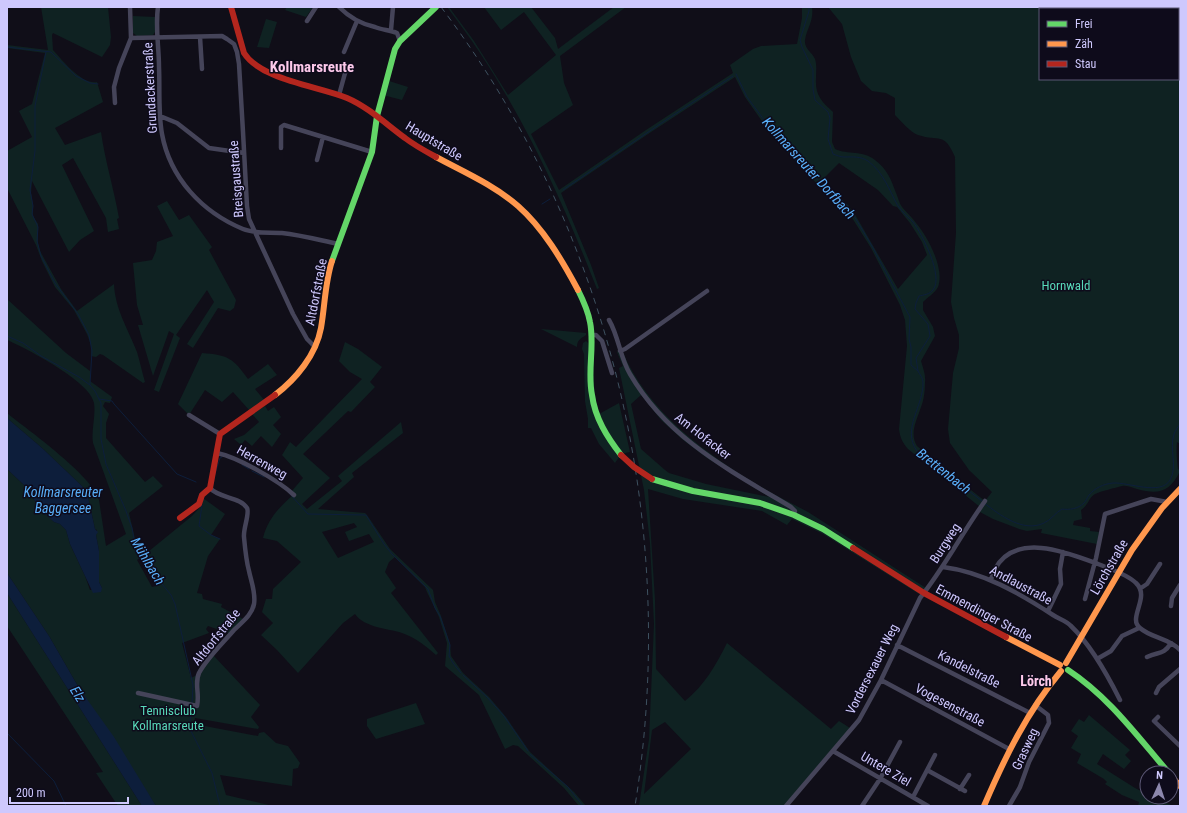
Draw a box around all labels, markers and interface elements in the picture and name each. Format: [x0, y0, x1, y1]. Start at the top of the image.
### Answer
legend [1039, 8, 1179, 80]
text: Frei [1075, 17, 1093, 31]
text: Zäh [1075, 37, 1093, 51]
street label: Grundackerstraße [140, 42, 160, 134]
text: Stau [1075, 57, 1097, 71]
district label: Kollmarsreute [270, 58, 354, 76]
water label: Kollmarsreuter Dorfbach [759, 114, 859, 222]
street label: Hauptstraße [403, 118, 465, 164]
street label: Breisgaustraße [226, 140, 246, 218]
street label: Altdorfstraße [302, 257, 330, 327]
park label: Hornwald [1042, 278, 1090, 293]
street label: Am Hofacker [672, 409, 734, 463]
street label: Herrenweg [234, 442, 290, 482]
water label: Brettenbach [914, 445, 974, 497]
water label: Kollmarsreuter Baggersee [24, 484, 103, 516]
street label: Burgweg [927, 520, 963, 566]
water label: Mühlbach [128, 534, 168, 588]
street label: Lörchstraße [1087, 537, 1131, 597]
street label: Andlaustraße [987, 562, 1055, 608]
street label: Emmendinger Straße [933, 581, 1035, 645]
street label: Altdorfstraße [189, 606, 243, 668]
street label: Vordersexauer Weg [843, 621, 901, 717]
street label: Kandelstraße [935, 647, 1003, 691]
district label: Lörch [1020, 673, 1052, 689]
street label: Vogesenstraße [913, 680, 987, 730]
water label: Elz [67, 683, 89, 705]
park label: Tennisclub Kollmarsreute [132, 703, 204, 733]
street label: Grasweg [1009, 726, 1041, 772]
street label: Untere Ziel [858, 749, 914, 789]
north arrow [1139, 765, 1179, 805]
text: N [1156, 769, 1163, 782]
scale bar [10, 779, 128, 805]
text: 200 m [16, 786, 46, 800]

